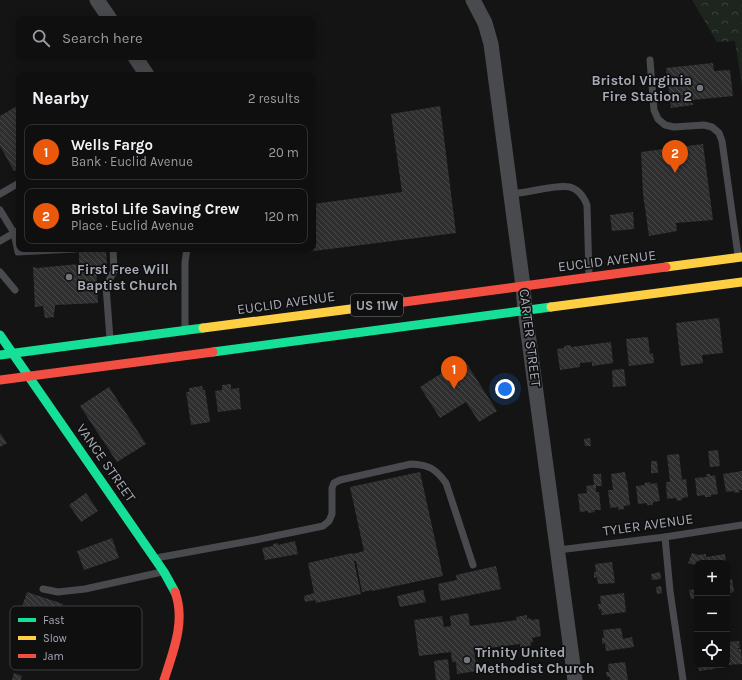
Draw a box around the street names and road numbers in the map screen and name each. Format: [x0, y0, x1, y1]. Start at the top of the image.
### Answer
street label: EUCLID AVENUE [557, 247, 657, 275]
street label: EUCLID AVENUE [236, 288, 336, 318]
street label: CARTER STREET [516, 288, 544, 388]
road number: US 11W [351, 294, 403, 316]
street label: VANCE STREET [73, 421, 139, 505]
street label: TYLER AVENUE [602, 510, 694, 540]

